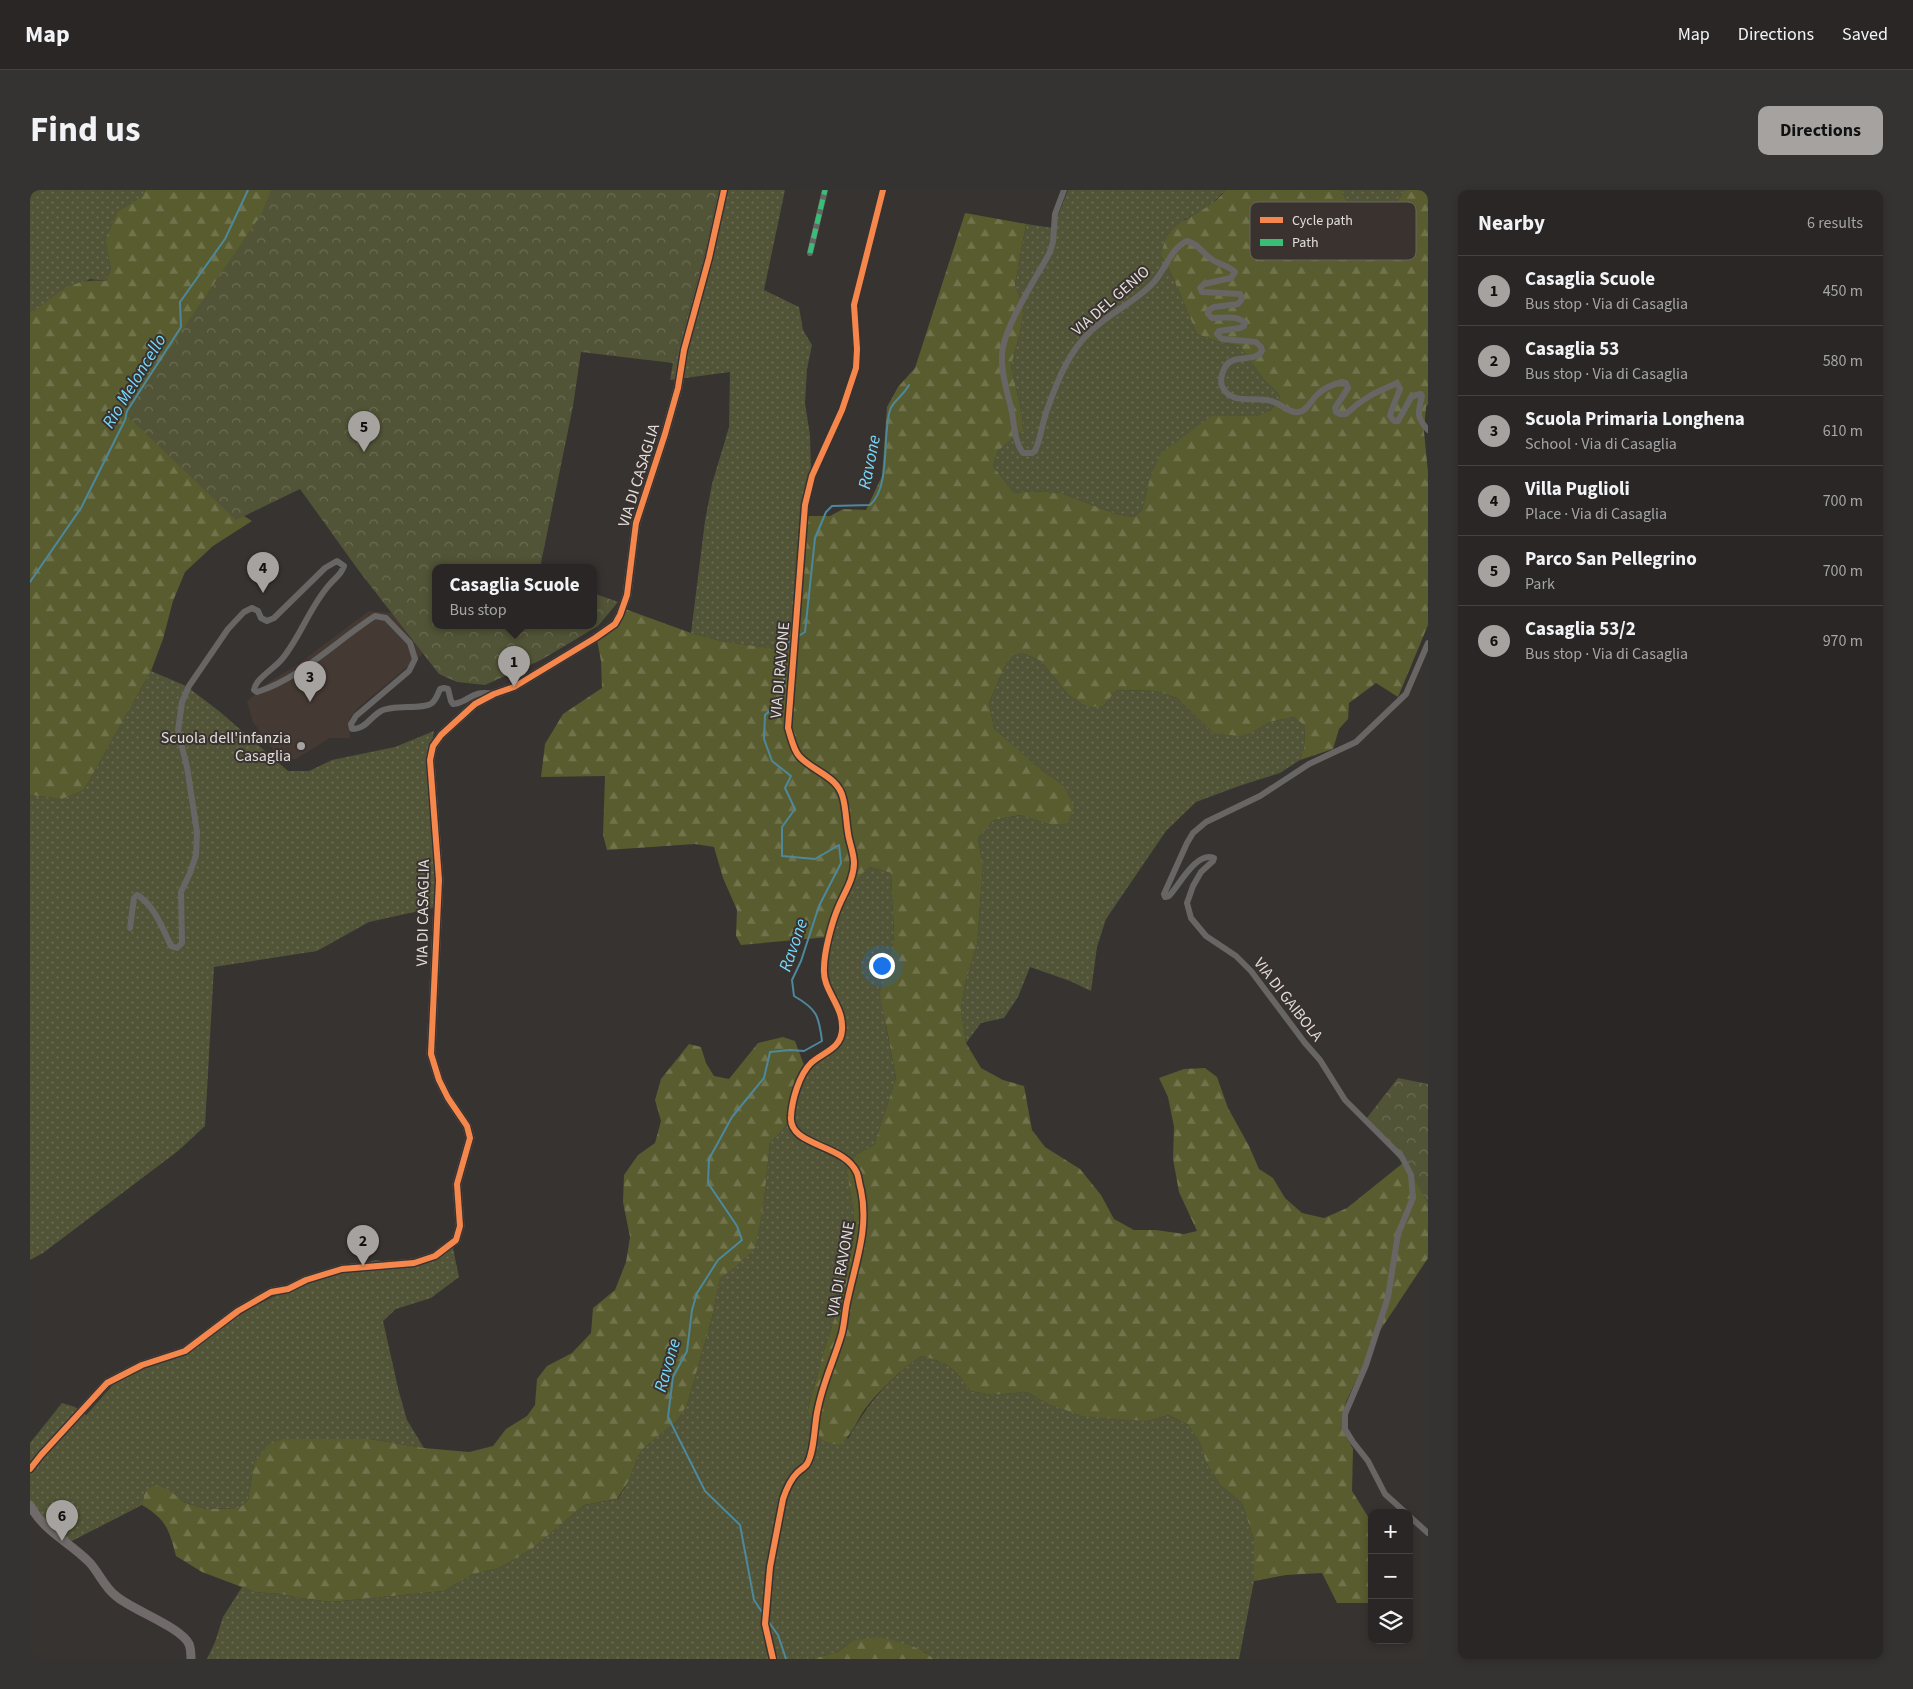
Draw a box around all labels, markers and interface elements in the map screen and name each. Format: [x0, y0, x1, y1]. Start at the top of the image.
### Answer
text: Map [25, 17, 70, 52]
text: Map [1678, 22, 1710, 47]
text: Directions [1738, 22, 1814, 47]
text: Saved [1842, 22, 1888, 47]
text: Find us [30, 105, 140, 155]
button: Directions [1758, 106, 1883, 155]
legend [1250, 202, 1416, 260]
text: Nearby [1478, 208, 1545, 238]
text: Cycle path [1292, 211, 1353, 231]
text: 6 results [1807, 212, 1863, 234]
text: Path [1292, 233, 1319, 253]
street label: VIA DEL GENIO [1067, 261, 1155, 341]
text: Casaglia Scuole [1525, 266, 1655, 293]
text: 1 [1490, 280, 1498, 302]
text: 450 m [1823, 280, 1863, 302]
text: Bus stop · Via di Casaglia [1525, 293, 1688, 315]
water label: Rio Meloncello [96, 329, 172, 433]
text: Casaglia 53 [1525, 336, 1619, 363]
text: 2 [1490, 350, 1498, 372]
text: 580 m [1823, 350, 1863, 372]
text: Bus stop · Via di Casaglia [1525, 363, 1688, 385]
text: Scuola Primaria Longhena [1525, 406, 1745, 433]
pin: 5 [348, 411, 380, 452]
text: 3 [1490, 420, 1498, 442]
text: 610 m [1823, 420, 1863, 442]
street label: VIA DI CASAGLIA [613, 421, 665, 530]
water label: Ravone [852, 432, 887, 491]
text: School · Via di Casaglia [1525, 433, 1677, 455]
text: Villa Puglioli [1525, 476, 1630, 503]
text: 4 [1490, 490, 1498, 512]
text: 700 m [1823, 490, 1863, 512]
text: Place · Via di Casaglia [1525, 503, 1667, 525]
text: Parco San Pellegrino [1525, 546, 1697, 573]
pin: 4 [247, 552, 279, 593]
text: 5 [1490, 560, 1498, 582]
text: 700 m [1823, 560, 1863, 582]
popup [432, 564, 597, 629]
text: Casaglia Scuole [449, 572, 580, 599]
text: Park [1525, 573, 1555, 595]
text: Bus stop [449, 599, 507, 621]
text: Casaglia 53/2 [1525, 616, 1636, 643]
street label: VIA DI RAVONE [765, 621, 795, 719]
text: 6 [1490, 630, 1498, 652]
text: 970 m [1823, 630, 1863, 652]
text: Bus stop · Via di Casaglia [1525, 643, 1688, 665]
pin: 1 [498, 646, 530, 687]
pin: 3 [294, 661, 326, 702]
place label: Scuola dell'infanzia Casaglia [161, 727, 291, 767]
marker: Scuola dell'infanzia Casaglia [295, 740, 307, 752]
street label: VIA DI CASAGLIA [411, 859, 435, 967]
water label: Ravone [773, 915, 814, 975]
your location [869, 953, 895, 979]
street label: VIA DI GAIBOLA [1249, 953, 1328, 1046]
street label: VIA DI RAVONE [822, 1220, 860, 1319]
pin: 2 [347, 1225, 379, 1266]
water label: Ravone [648, 1335, 687, 1395]
pin: 6 [46, 1500, 78, 1541]
map controls [1368, 1509, 1413, 1644]
button: + [1368, 1509, 1413, 1554]
button: − [1368, 1554, 1413, 1599]
button: layers [1368, 1599, 1413, 1644]

